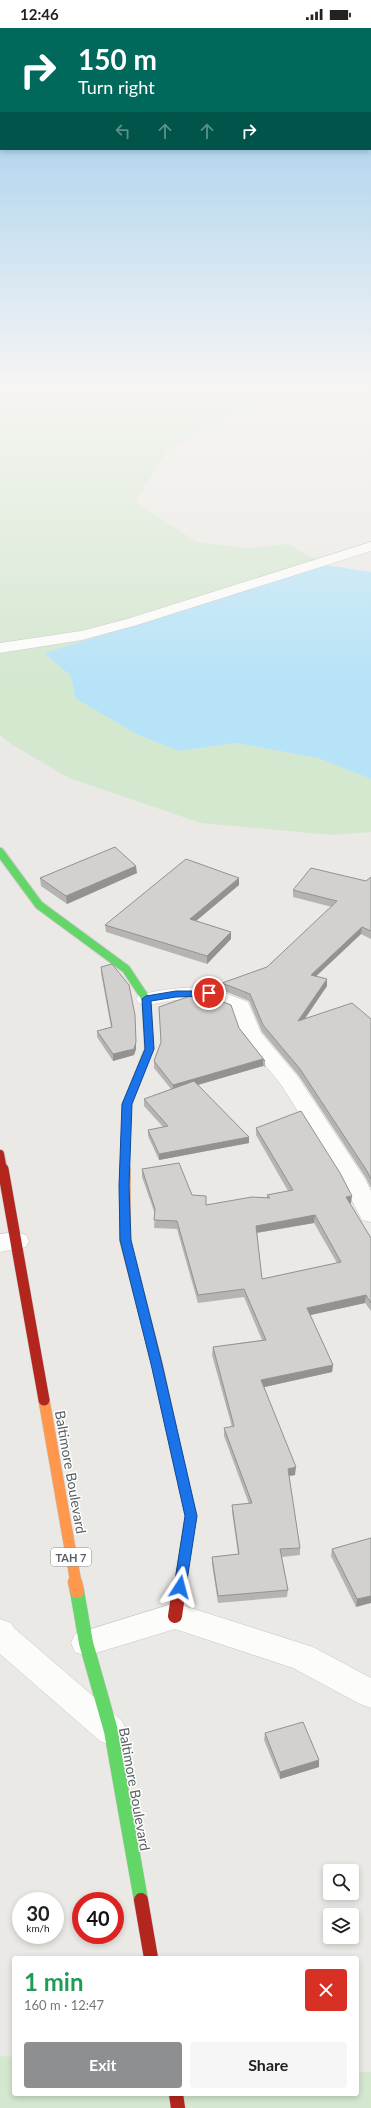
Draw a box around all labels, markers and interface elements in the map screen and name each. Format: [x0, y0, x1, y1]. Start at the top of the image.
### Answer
text: 12:46 [20, 5, 59, 23]
text: 150 m [78, 42, 157, 76]
icon: right [12, 44, 64, 96]
text: Turn right [78, 76, 155, 98]
icon: left [112, 120, 134, 142]
icon: ahead [154, 120, 176, 142]
icon: ahead [196, 120, 218, 142]
icon: right [238, 120, 260, 142]
pin [192, 976, 226, 1010]
icon: arrive [198, 982, 220, 1004]
street label: Baltimore Boulevard [52, 1409, 90, 1535]
road number: TAH 7 [51, 1548, 91, 1566]
position arrow [159, 1566, 201, 1608]
street label: Baltimore Boulevard [116, 1726, 154, 1852]
map controls [323, 1864, 359, 1944]
button: search [323, 1864, 359, 1900]
speed limit sign: 40 [72, 1892, 124, 1944]
text: 30 [26, 1901, 50, 1925]
button: layers [323, 1908, 359, 1944]
text: km/h [26, 1922, 50, 1934]
text: 1 min [24, 1967, 84, 1996]
button: close [305, 1969, 347, 2011]
text: 160 m · 12:47 [24, 1997, 104, 2013]
button: Exit [24, 2042, 182, 2088]
button: Share [190, 2042, 347, 2088]

